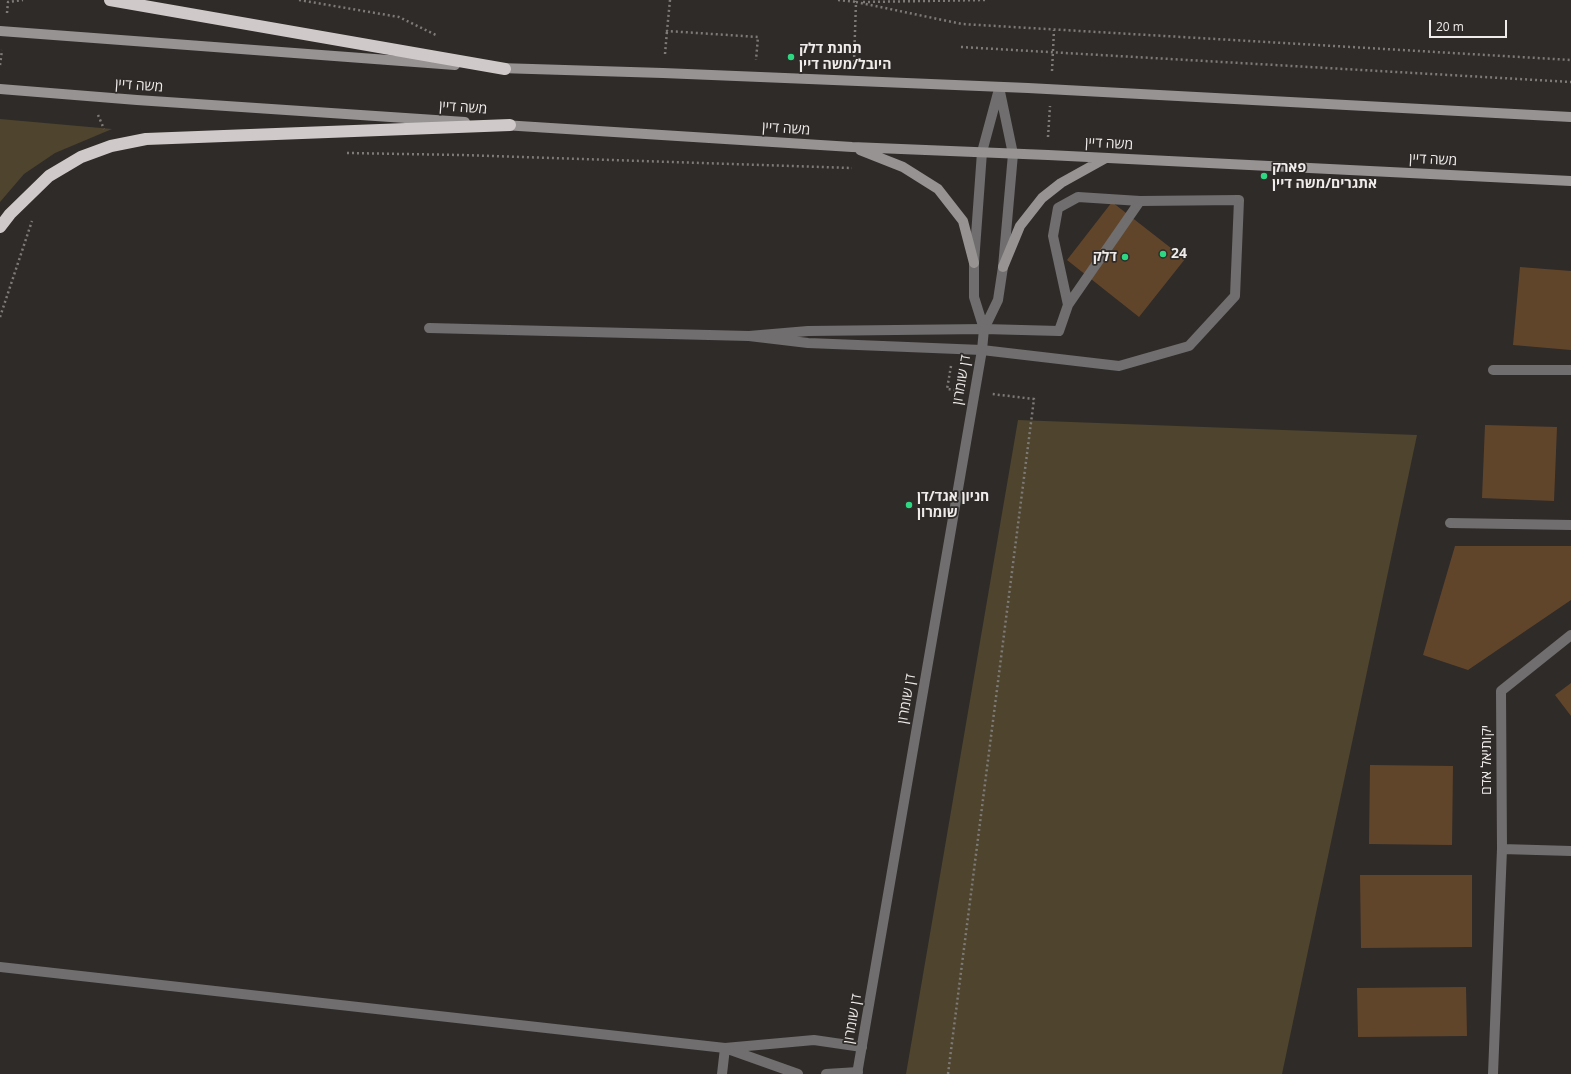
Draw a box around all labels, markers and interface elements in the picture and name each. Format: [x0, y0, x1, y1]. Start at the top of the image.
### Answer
scale bar [1431, 12, 1509, 38]
text: 20 m [1436, 18, 1464, 35]
place label: תחנת דלק היובל/משה דיין [799, 41, 891, 74]
marker: תחנת דלק היובל/משה דיין [786, 52, 796, 62]
street label: משה דיין [114, 76, 164, 96]
street label: משה דיין [438, 98, 488, 118]
street label: משה דיין [761, 119, 811, 139]
street label: משה דיין [1084, 134, 1134, 154]
street label: משה דיין [1408, 150, 1458, 170]
place label: פארק אתגרים/משה דיין [1272, 160, 1377, 192]
marker: פארק אתגרים/משה דיין [1259, 171, 1269, 181]
place label: 24 [1171, 246, 1187, 262]
place label: דלק [1093, 249, 1117, 265]
marker: 24 [1158, 249, 1168, 259]
marker: דלק [1120, 252, 1130, 262]
street label: דן שומרון [949, 354, 975, 406]
place label: חניון אגד/דן שומרון [917, 489, 989, 522]
marker: חניון אגד/דן שומרון [904, 500, 914, 510]
street label: דן שומרון [894, 673, 920, 725]
street label: יקותיאל אדם [1479, 725, 1495, 795]
street label: דן שומרון [840, 993, 866, 1045]

